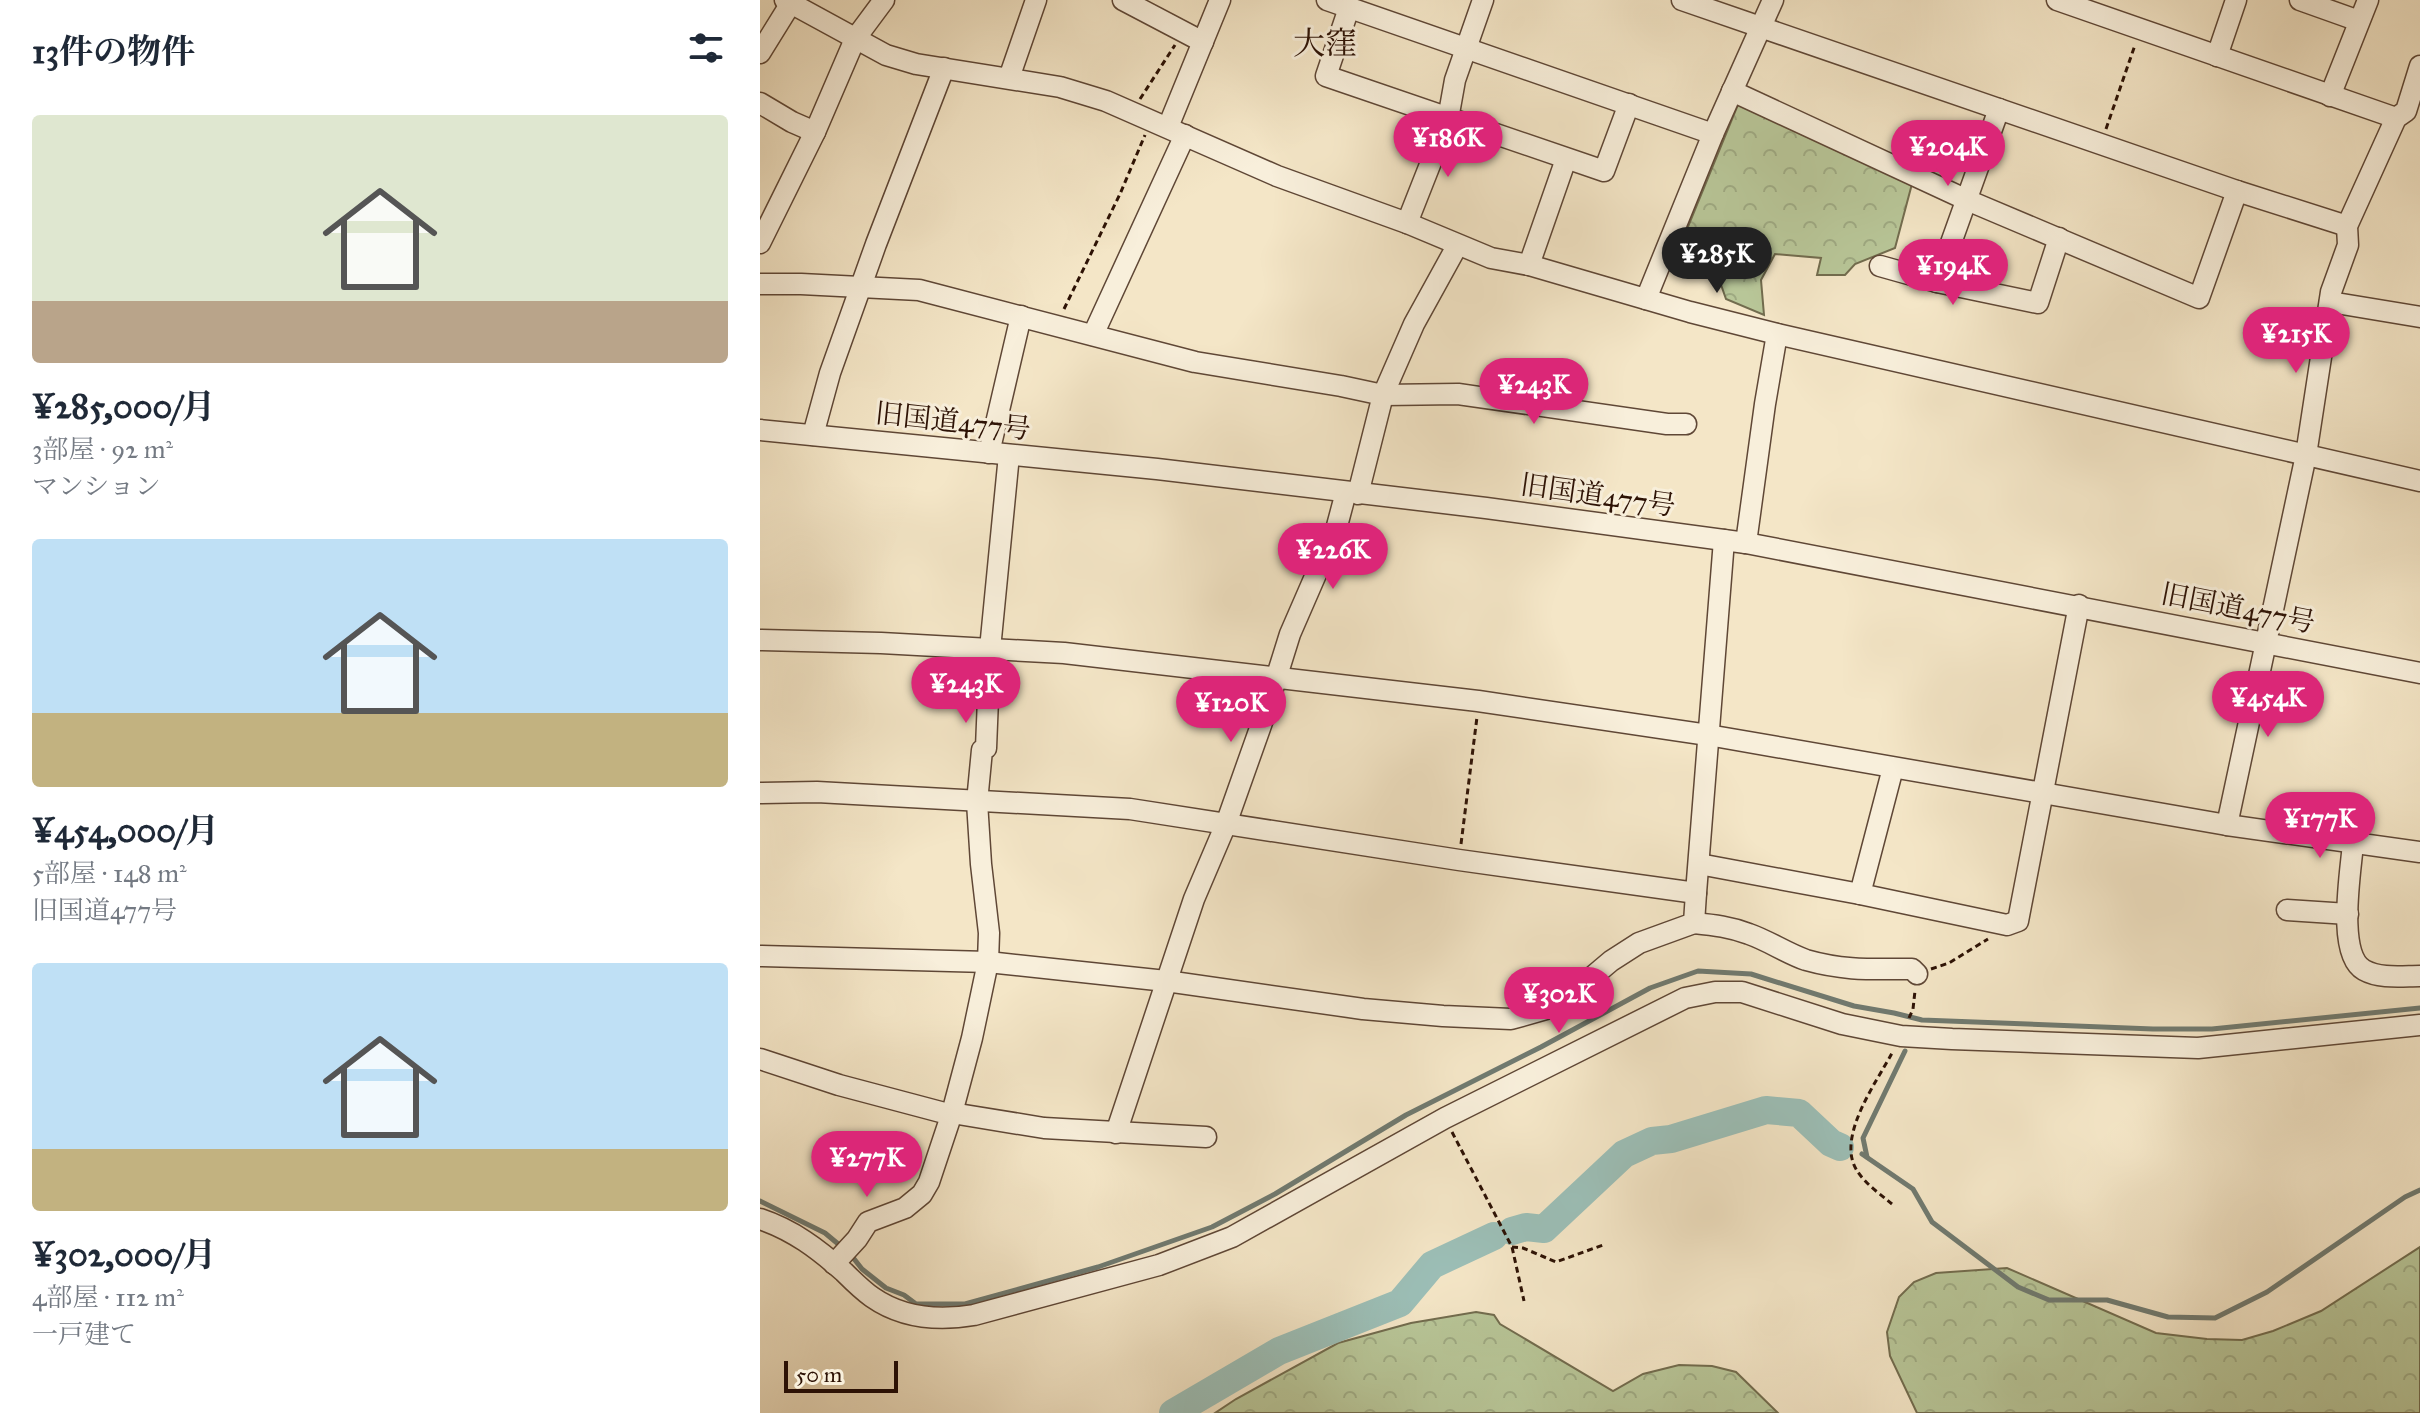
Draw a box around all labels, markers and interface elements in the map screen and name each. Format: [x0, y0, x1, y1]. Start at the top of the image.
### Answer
district label: 大窪 [1293, 24, 1357, 63]
icon: filters [684, 26, 728, 70]
text: 13件の物件 [32, 31, 195, 72]
pin: ¥186K [1392, 111, 1504, 179]
pin: ¥204K [1892, 120, 2004, 188]
text: ¥186K [1412, 121, 1484, 153]
text: ¥204K [1909, 130, 1987, 162]
icon: home [308, 167, 452, 311]
pin: ¥285K [1661, 227, 1773, 295]
text: ¥285K [1680, 237, 1754, 269]
pin: ¥194K [1897, 239, 2009, 307]
text: ¥194K [1916, 249, 1990, 281]
pin: ¥215K [2240, 307, 2352, 375]
text: ¥215K [2261, 317, 2331, 349]
pin: ¥243K [1478, 358, 1590, 426]
text: ¥243K [1497, 368, 1571, 400]
text: ¥285,000/月 [32, 386, 215, 427]
street label: 旧国道477号 [873, 395, 1033, 447]
text: 3部屋 · 92 m² [32, 433, 173, 465]
street label: 旧国道477号 [1518, 467, 1678, 523]
text: マンション [32, 470, 161, 502]
pin: ¥226K [1277, 523, 1389, 591]
text: ¥226K [1296, 533, 1370, 565]
street label: 旧国道477号 [2158, 576, 2318, 640]
icon: home [308, 591, 452, 735]
pin: ¥243K [910, 657, 1022, 725]
text: ¥243K [929, 667, 1003, 699]
pin: ¥454K [2212, 671, 2324, 739]
pin: ¥120K [1175, 676, 1287, 744]
text: ¥454K [2230, 681, 2306, 713]
text: ¥120K [1194, 686, 1268, 718]
pin: ¥177K [2264, 792, 2376, 860]
text: ¥177K [2283, 802, 2357, 834]
text: ¥454,000/月 [32, 810, 219, 851]
text: 5部屋 · 148 m² [32, 857, 187, 889]
text: 旧国道477号 [32, 894, 177, 926]
pin: ¥302K [1503, 967, 1615, 1035]
text: ¥302K [1522, 977, 1596, 1009]
icon: home [308, 1015, 452, 1159]
pin: ¥277K [811, 1131, 923, 1199]
text: ¥277K [829, 1141, 905, 1173]
text: ¥302,000/月 [32, 1234, 217, 1275]
text: 4部屋 · 112 m² [32, 1281, 184, 1313]
text: 一戸建て [32, 1318, 136, 1350]
scale bar [784, 1357, 898, 1393]
text: 50 m [796, 1361, 842, 1388]

